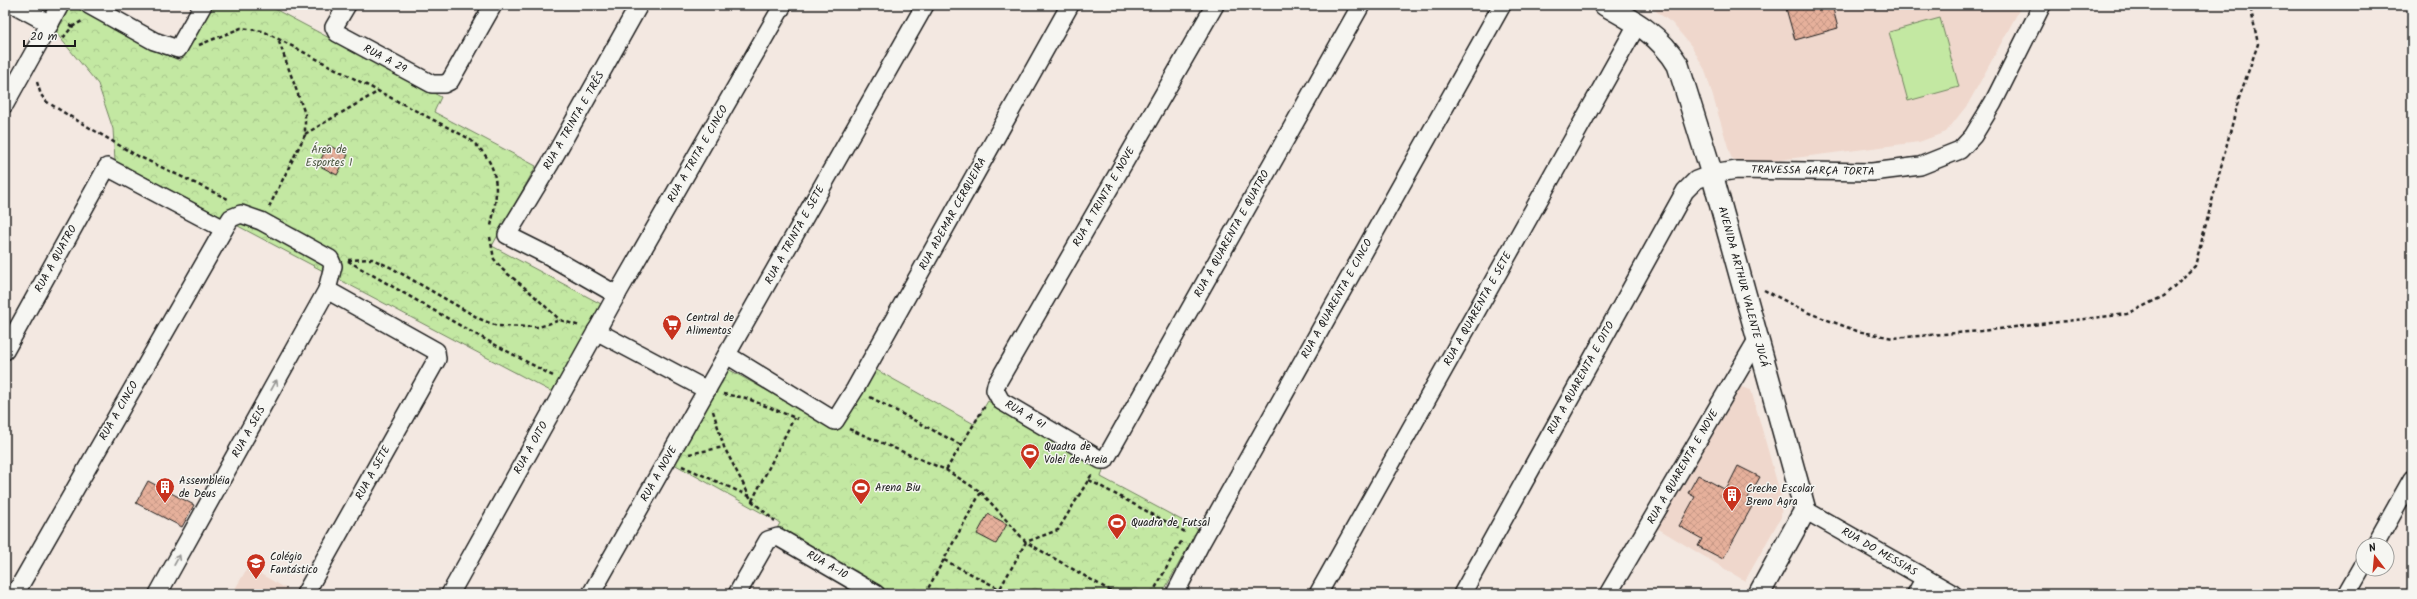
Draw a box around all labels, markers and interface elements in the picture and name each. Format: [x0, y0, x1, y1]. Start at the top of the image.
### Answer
scale bar [24, 22, 75, 48]
text: 20 m [30, 27, 58, 46]
street label: RUA A 29 [360, 40, 411, 78]
street label: RUA A TRINTA E TRÊS [539, 68, 610, 173]
street label: RUA A TRITA E CINCO [663, 102, 733, 206]
park label: Área de Esportes 1 [306, 141, 352, 172]
street label: RUA A TRINTA E NOVE [1068, 143, 1140, 250]
street label: RUA ADEMAR CERQUEIRA [914, 154, 992, 274]
street label: TRAVESSA GARÇA TORTA [1751, 161, 1875, 181]
street label: RUA A QUARENTA E QUATRO [1189, 167, 1275, 301]
street label: RUA A TRINTA E SETE [760, 182, 830, 288]
street label: AVENIDA ARTHUR VALENTE JUCÁ [1713, 205, 1773, 370]
street label: RUA A QUATRO [30, 222, 82, 296]
street label: RUA A QUARENTA E CINCO [1297, 236, 1378, 362]
street label: RUA A QUARENTA E SETE [1439, 248, 1517, 369]
place label: Central de Alimentos [686, 309, 734, 340]
supermarket icon: Central de Alimentos [661, 313, 683, 341]
street label: RUA A QUARENTA E OITO [1542, 318, 1620, 438]
street label: RUA A CINCO [95, 378, 143, 444]
one-way arrow [271, 379, 279, 391]
street label: RUA A 41 [1001, 396, 1049, 434]
street label: RUA A SEIS [227, 403, 271, 461]
street label: RUA A QUARENTA E NOVE [1643, 406, 1724, 528]
street label: RUA A OITO [509, 418, 553, 478]
place label: Quadra de Volei de Areia [1044, 438, 1107, 469]
street label: RUA A SETE [351, 442, 396, 504]
street label: RUA A NOVE [636, 442, 682, 505]
sports icon: Quadra de Volei de Areia [1019, 442, 1041, 470]
place label: Assembléia de Deus [179, 472, 230, 503]
building icon: Assembléia de Deus [154, 476, 176, 504]
sports icon: Arena Biu [850, 477, 872, 505]
place label: Arena Biu [875, 479, 921, 497]
place label: Creche Escolar Breno Agra [1746, 480, 1815, 511]
building icon: Creche Escolar Breno Agra [1721, 484, 1743, 512]
sports icon: Quadra de Futsal [1106, 512, 1128, 540]
place label: Quadra de Futsal [1131, 514, 1210, 532]
street label: RUA DO MESSIAS [1838, 523, 1920, 581]
north arrow [2355, 537, 2395, 577]
text: N [2367, 539, 2378, 558]
street label: RUA A-10 [803, 546, 851, 584]
place label: Colégio Fantástico [270, 548, 318, 579]
school or university icon: Colégio Fantástico [245, 552, 267, 580]
one-way arrow [174, 554, 181, 566]

